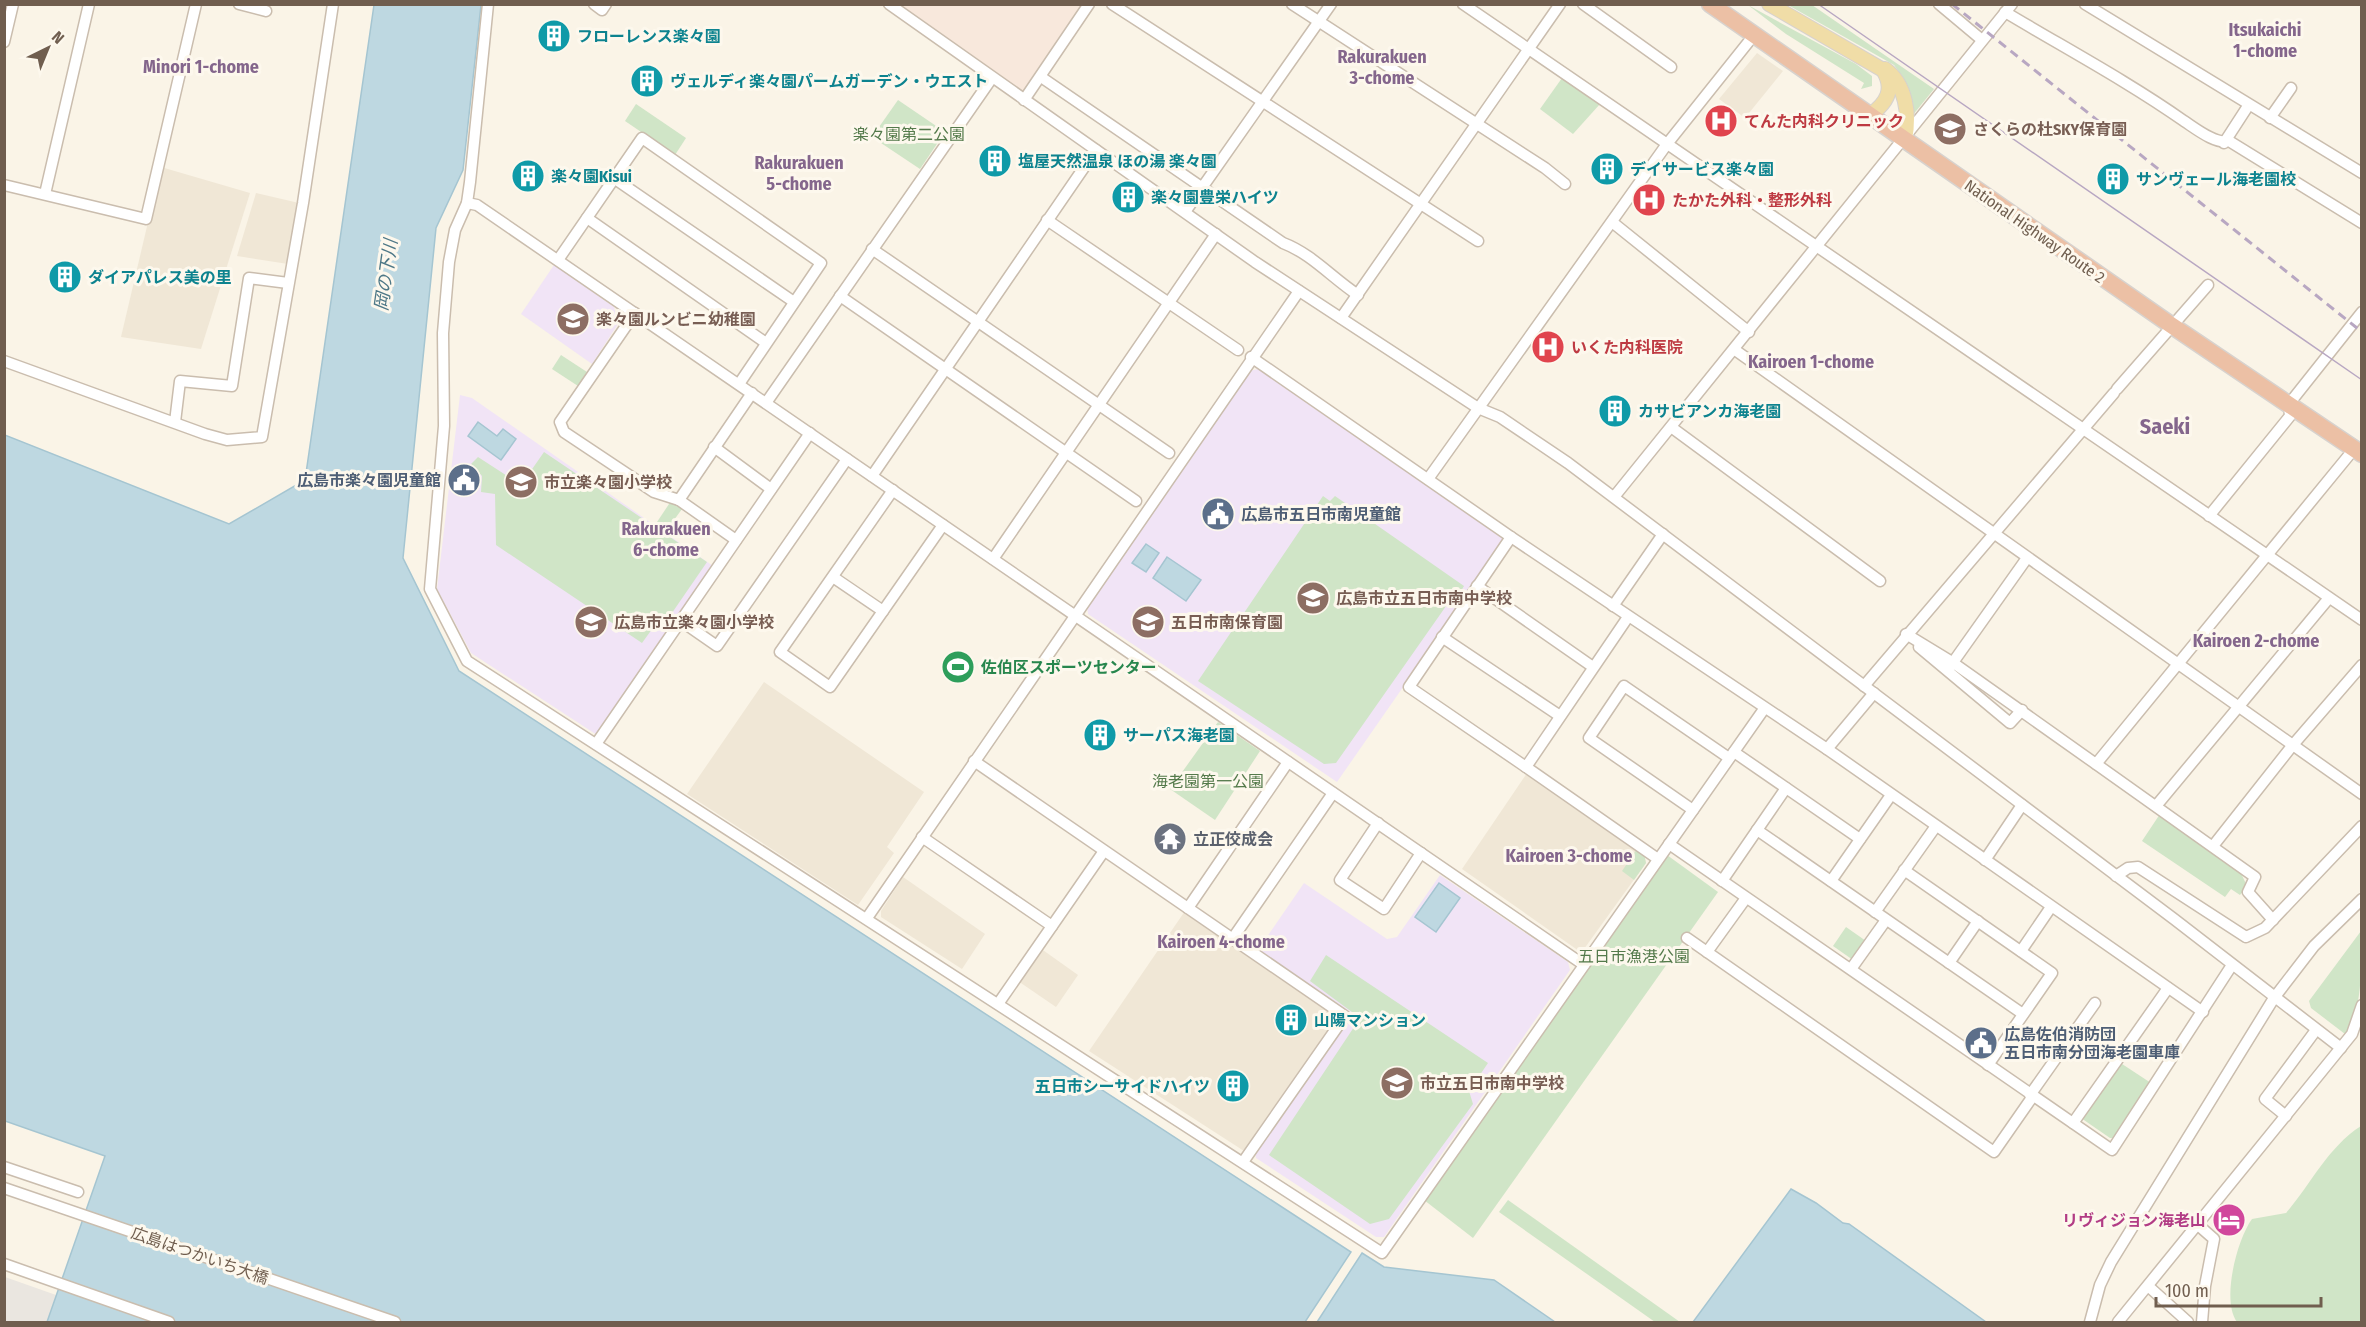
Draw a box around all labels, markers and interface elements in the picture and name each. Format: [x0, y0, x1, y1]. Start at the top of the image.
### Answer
north arrow [18, 18, 78, 78]
building icon: フローレンス楽々園 [536, 18, 572, 54]
district label: Itsukaichi 1-chome [2229, 19, 2301, 62]
text: N [48, 27, 68, 48]
place label: フローレンス楽々園 [577, 27, 721, 46]
district label: Rakurakuen 3-chome [1337, 46, 1427, 89]
district label: Minori 1-chome [143, 56, 259, 78]
building icon: ヴェルディ楽々園パームガーデン・ウエスト [629, 63, 665, 99]
place label: ヴェルディ楽々園パームガーデン・ウエスト [670, 72, 988, 91]
hospital icon: てんた内科クリニック [1703, 103, 1739, 139]
school or university icon: さくらの杜SKY保育園 [1932, 111, 1968, 147]
place label: てんた内科クリニック [1744, 112, 1904, 131]
place label: さくらの杜SKY保育園 [1973, 120, 2127, 139]
park label: 楽々園第二公園 [853, 125, 965, 144]
building icon: 塩屋天然温泉 ほの湯 楽々園 [977, 143, 1013, 179]
building icon: デイサービス楽々園 [1589, 151, 1625, 187]
district label: Rakurakuen 5-chome [754, 152, 844, 195]
place label: 塩屋天然温泉 ほの湯 楽々園 [1018, 152, 1217, 171]
building icon: 楽々園Kisui [510, 158, 546, 194]
place label: デイサービス楽々園 [1630, 160, 1774, 179]
building icon: サンヴェール海老園校 [2095, 161, 2131, 197]
place label: 楽々園Kisui [551, 167, 632, 186]
place label: サンヴェール海老園校 [2136, 170, 2296, 189]
street label: National Highway Route 2 [1961, 176, 2108, 287]
building icon: 楽々園豊栄ハイツ [1110, 179, 1146, 215]
hospital icon: たかた外科・整形外科 [1631, 182, 1667, 218]
place label: 楽々園豊栄ハイツ [1151, 188, 1279, 207]
place label: たかた外科・整形外科 [1672, 191, 1832, 210]
water label: 岡の下川 [370, 236, 402, 312]
building icon: ダイアパレス美の里 [47, 259, 83, 295]
place label: ダイアパレス美の里 [88, 268, 232, 287]
school or university icon: 楽々園ルンビニ幼稚園 [555, 301, 591, 337]
place label: 楽々園ルンビニ幼稚園 [596, 310, 756, 329]
hospital icon: いくた内科医院 [1530, 329, 1566, 365]
place label: いくた内科医院 [1571, 338, 1683, 357]
district label: Kairoen 1-chome [1748, 351, 1874, 373]
building icon: カサビアンカ海老園 [1597, 393, 1633, 429]
place label: カサビアンカ海老園 [1638, 402, 1781, 421]
district label: Saeki [2140, 413, 2190, 440]
public building icon: 広島市楽々園児童館 [446, 462, 482, 498]
school or university icon: 市立楽々園小学校 [503, 464, 539, 500]
place label: 広島市楽々園児童館 [297, 471, 441, 490]
place label: 市立楽々園小学校 [544, 473, 672, 492]
public building icon: 広島市五日市南児童館 [1200, 496, 1236, 532]
place label: 広島市五日市南児童館 [1241, 505, 1401, 524]
district label: Rakurakuen 6-chome [621, 518, 711, 561]
school or university icon: 広島市立五日市南中学校 [1295, 580, 1331, 616]
place label: 広島市立五日市南中学校 [1336, 589, 1512, 608]
school or university icon: 広島市立楽々園小学校 [573, 604, 609, 640]
school or university icon: 五日市南保育園 [1130, 604, 1166, 640]
place label: 広島市立楽々園小学校 [614, 613, 774, 632]
place label: 五日市南保育園 [1171, 613, 1283, 632]
district label: Kairoen 2-chome [2193, 630, 2319, 652]
sports icon: 佐伯区スポーツセンター [940, 649, 976, 685]
place label: 佐伯区スポーツセンター [980, 658, 1157, 677]
building icon: サーパス海老園 [1082, 717, 1118, 753]
place label: サーパス海老園 [1123, 726, 1235, 745]
park label: 海老園第一公園 [1152, 772, 1264, 791]
temple icon: 立正佼成会 [1152, 821, 1188, 857]
place label: 立正佼成会 [1193, 830, 1273, 849]
district label: Kairoen 3-chome [1506, 845, 1632, 867]
district label: Kairoen 4-chome [1157, 931, 1285, 953]
park label: 五日市漁港公園 [1578, 947, 1690, 966]
building icon: 山陽マンション [1273, 1002, 1309, 1038]
place label: 山陽マンション [1314, 1011, 1426, 1030]
public building icon: 広島佐伯消防団 五日市南分団海老園車庫 [1963, 1025, 1999, 1061]
place label: 広島佐伯消防団 五日市南分団海老園車庫 [2004, 1025, 2180, 1062]
school or university icon: 市立五日市南中学校 [1379, 1065, 1415, 1101]
building icon: 五日市シーサイドハイツ [1215, 1068, 1251, 1104]
place label: 市立五日市南中学校 [1420, 1074, 1564, 1093]
place label: 五日市シーサイドハイツ [1035, 1077, 1210, 1096]
hotel icon: リヴィジョン海老山 [2211, 1202, 2247, 1238]
place label: リヴィジョン海老山 [2062, 1211, 2206, 1230]
street label: 広島はつかいち大橋 [129, 1223, 271, 1288]
scale bar [2156, 1270, 2321, 1308]
text: 100 m [2165, 1280, 2209, 1302]

